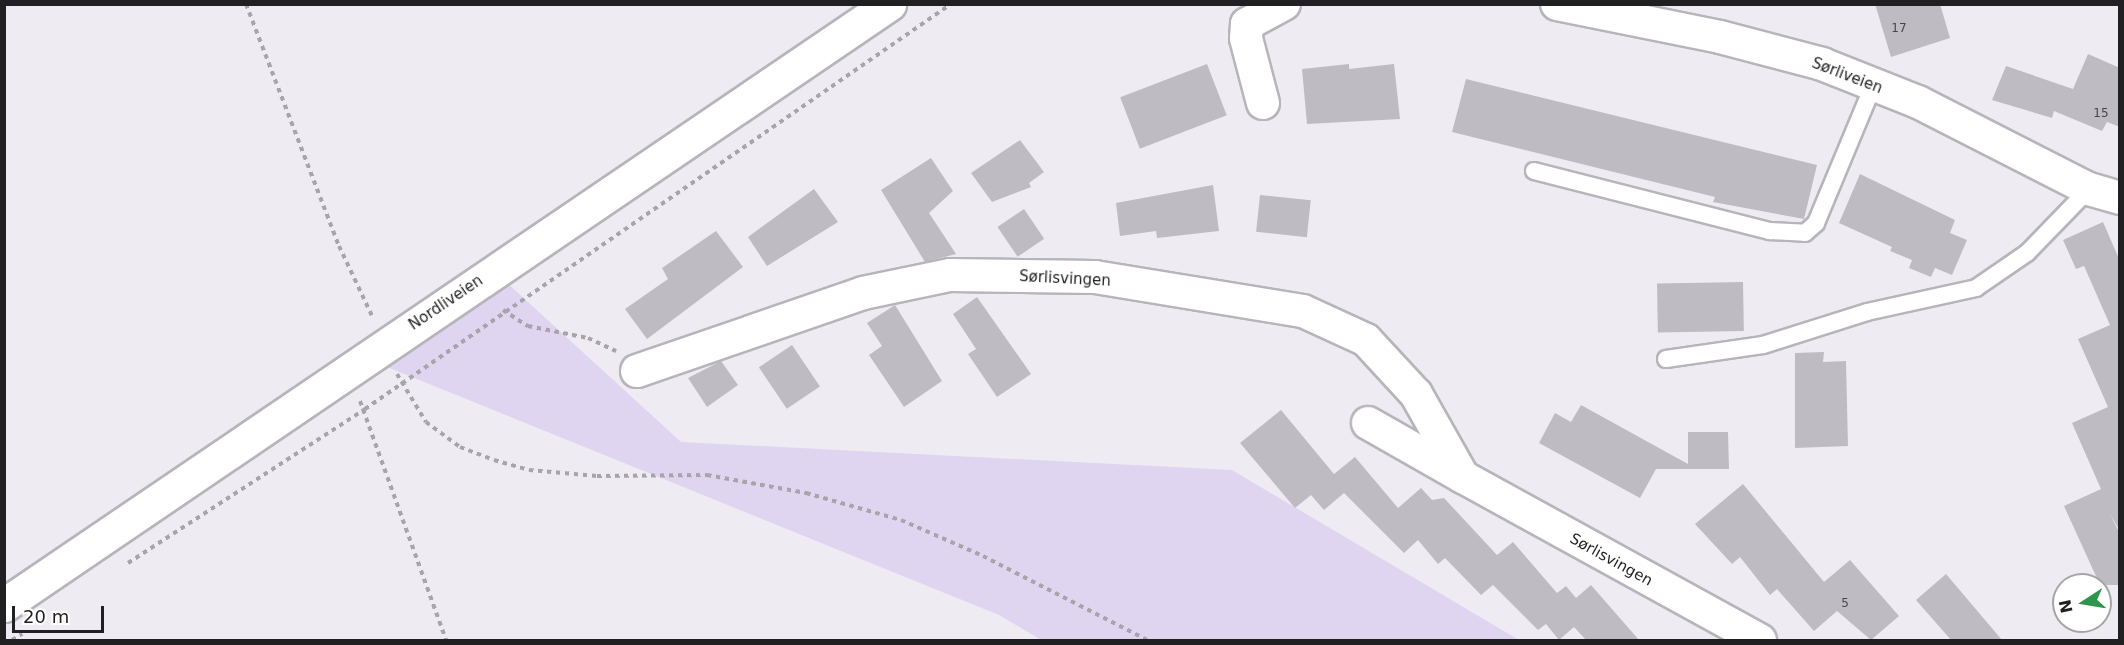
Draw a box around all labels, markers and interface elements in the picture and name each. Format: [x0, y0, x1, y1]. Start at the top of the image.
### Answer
house number: 17 [1891, 22, 1907, 36]
street label: Sørliveien [1809, 54, 1885, 98]
house number: 15 [2093, 107, 2109, 121]
street label: Sørlisvingen [1019, 268, 1111, 290]
street label: Nordliveien [406, 272, 486, 334]
street label: Sørlisvingen [1566, 530, 1656, 590]
north arrow [2052, 573, 2112, 633]
scale bar [15, 594, 106, 632]
house number: 5 [1841, 597, 1849, 611]
text: N [2055, 598, 2077, 615]
text: 20 m [23, 606, 69, 627]

